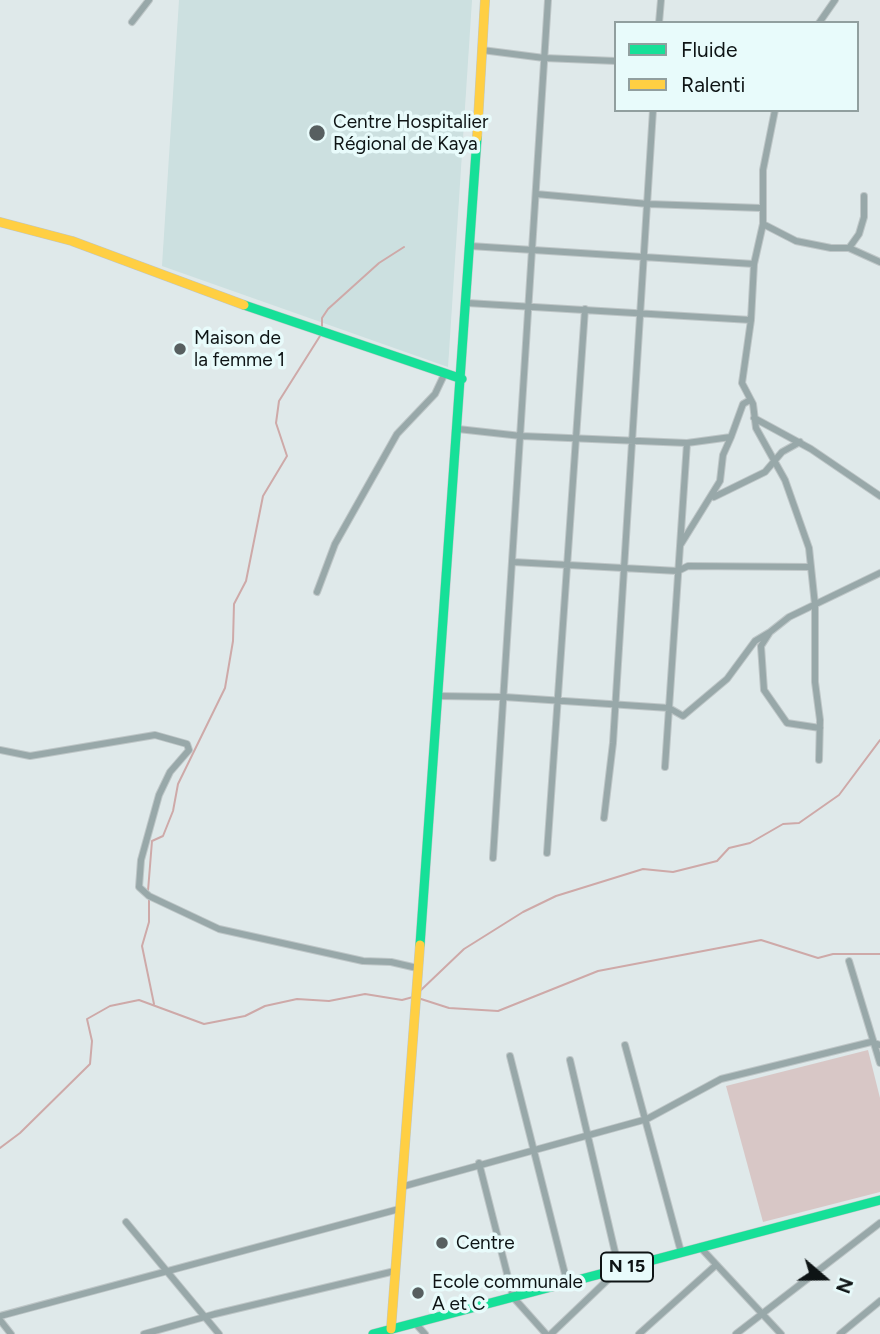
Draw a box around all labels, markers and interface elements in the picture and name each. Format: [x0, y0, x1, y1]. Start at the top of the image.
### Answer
legend [614, 21, 859, 112]
text: Fluide [681, 37, 737, 62]
text: Ralenti [681, 72, 745, 97]
place label: Centre Hospitalier Régional de Kaya [333, 111, 488, 155]
marker: Centre Hospitalier Régional de Kaya [307, 123, 327, 143]
place label: Maison de la femme 1 [194, 327, 285, 371]
marker: Maison de la femme 1 [172, 341, 188, 357]
place label: Centre [456, 1232, 515, 1254]
marker: Centre [434, 1235, 450, 1251]
north arrow [789, 1243, 859, 1313]
road number: N 15 [601, 1252, 653, 1282]
place label: Ecole communale A et C [432, 1271, 583, 1315]
text: N [831, 1275, 858, 1296]
marker: Ecole communale A et C [410, 1285, 426, 1301]

